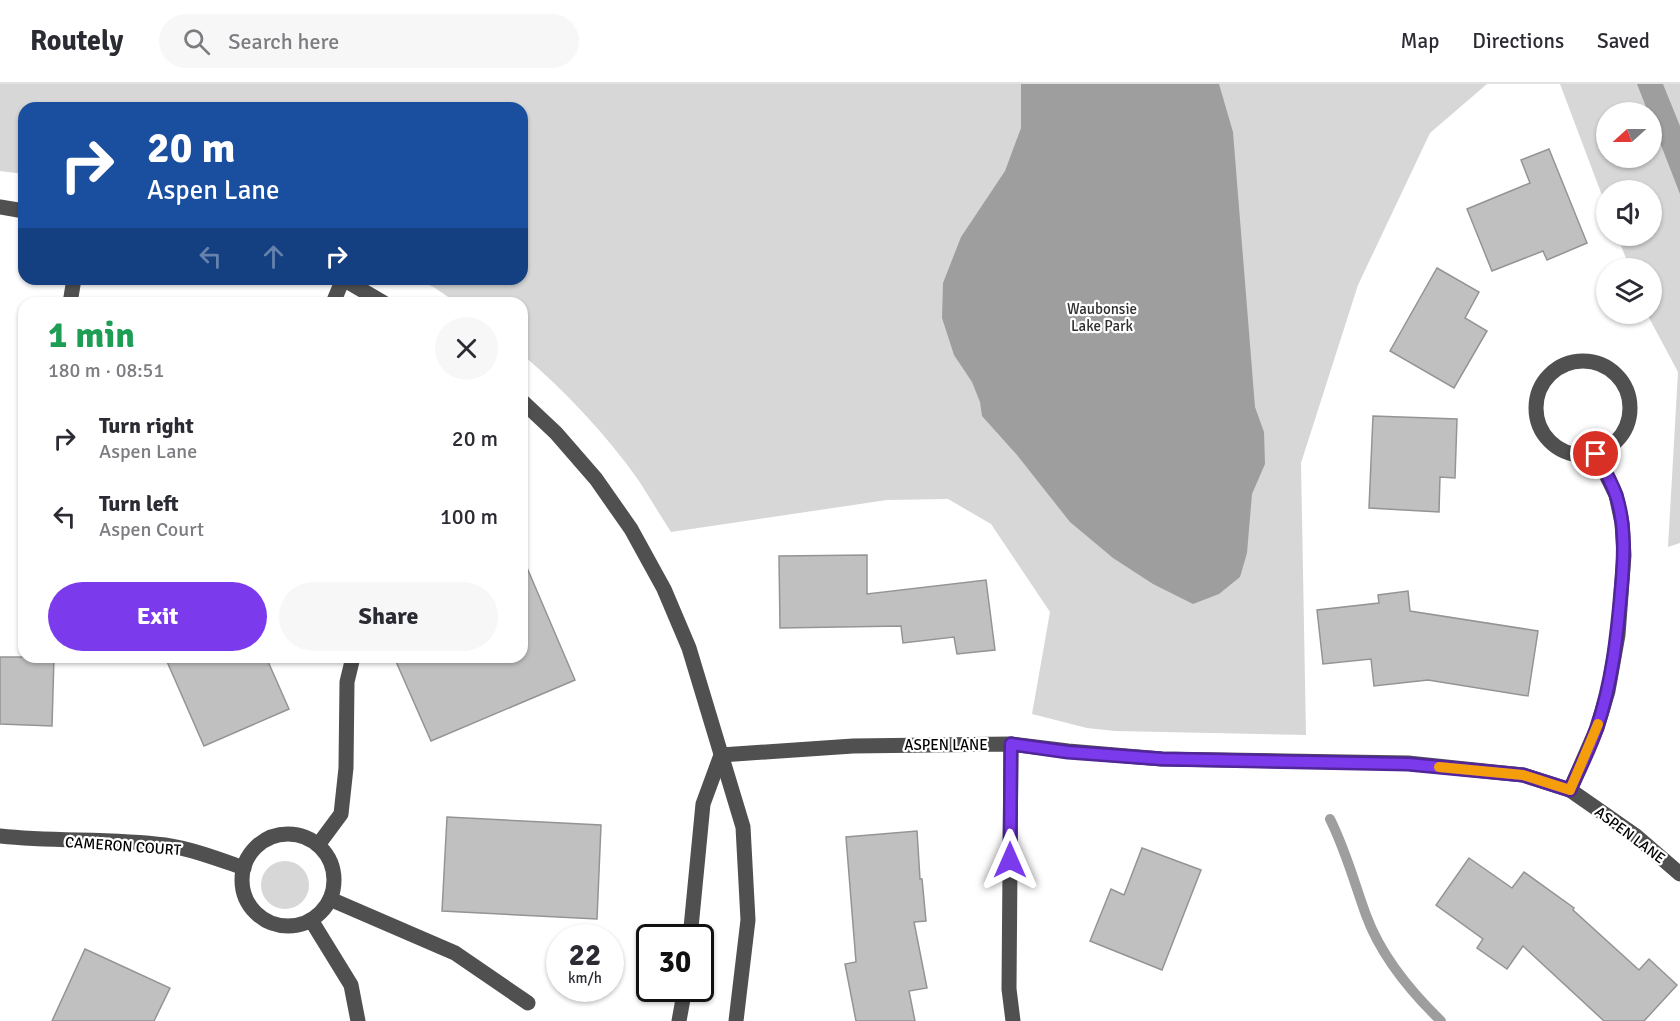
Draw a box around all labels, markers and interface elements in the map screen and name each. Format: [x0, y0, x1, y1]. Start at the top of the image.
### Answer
search box [159, 14, 579, 68]
text: Routely [30, 24, 123, 58]
icon: search [180, 25, 213, 58]
text: Search here [228, 28, 339, 55]
text: Map [1401, 28, 1439, 54]
text: Directions [1472, 28, 1564, 54]
text: Saved [1597, 28, 1650, 54]
north arrow [1596, 102, 1662, 168]
map controls [1596, 102, 1662, 324]
text: 20 m [147, 123, 236, 174]
icon: right [48, 126, 126, 204]
text: Aspen Lane [147, 174, 280, 207]
button: sound [1596, 180, 1662, 246]
icon: left [194, 240, 227, 273]
icon: ahead [257, 240, 290, 273]
icon: right [320, 240, 353, 273]
button: layers [1596, 258, 1662, 324]
park label: Waubonsie Lake Park [1067, 300, 1137, 335]
text: 1 min [48, 313, 135, 358]
button: close [435, 317, 498, 380]
text: 180 m · 08:51 [48, 358, 164, 383]
text: Turn right [99, 412, 194, 439]
icon: right [48, 422, 81, 455]
text: 20 m [452, 425, 498, 452]
pin [1570, 428, 1621, 479]
icon: arrive [1579, 437, 1612, 470]
text: Aspen Lane [99, 439, 197, 464]
text: Turn left [99, 490, 179, 517]
icon: left [48, 500, 81, 533]
text: 100 m [440, 503, 498, 530]
text: Aspen Court [99, 517, 204, 542]
button: Exit [48, 582, 267, 651]
button: Share [279, 582, 498, 651]
street label: ASPEN LANE [904, 736, 988, 754]
street label: ASPEN LANE [1591, 803, 1669, 867]
position arrow [978, 828, 1042, 892]
street label: CAMERON COURT [64, 833, 182, 859]
speed limit sign: 30 [636, 924, 714, 1002]
text: 22 [569, 937, 601, 974]
text: km/h [568, 969, 602, 987]

